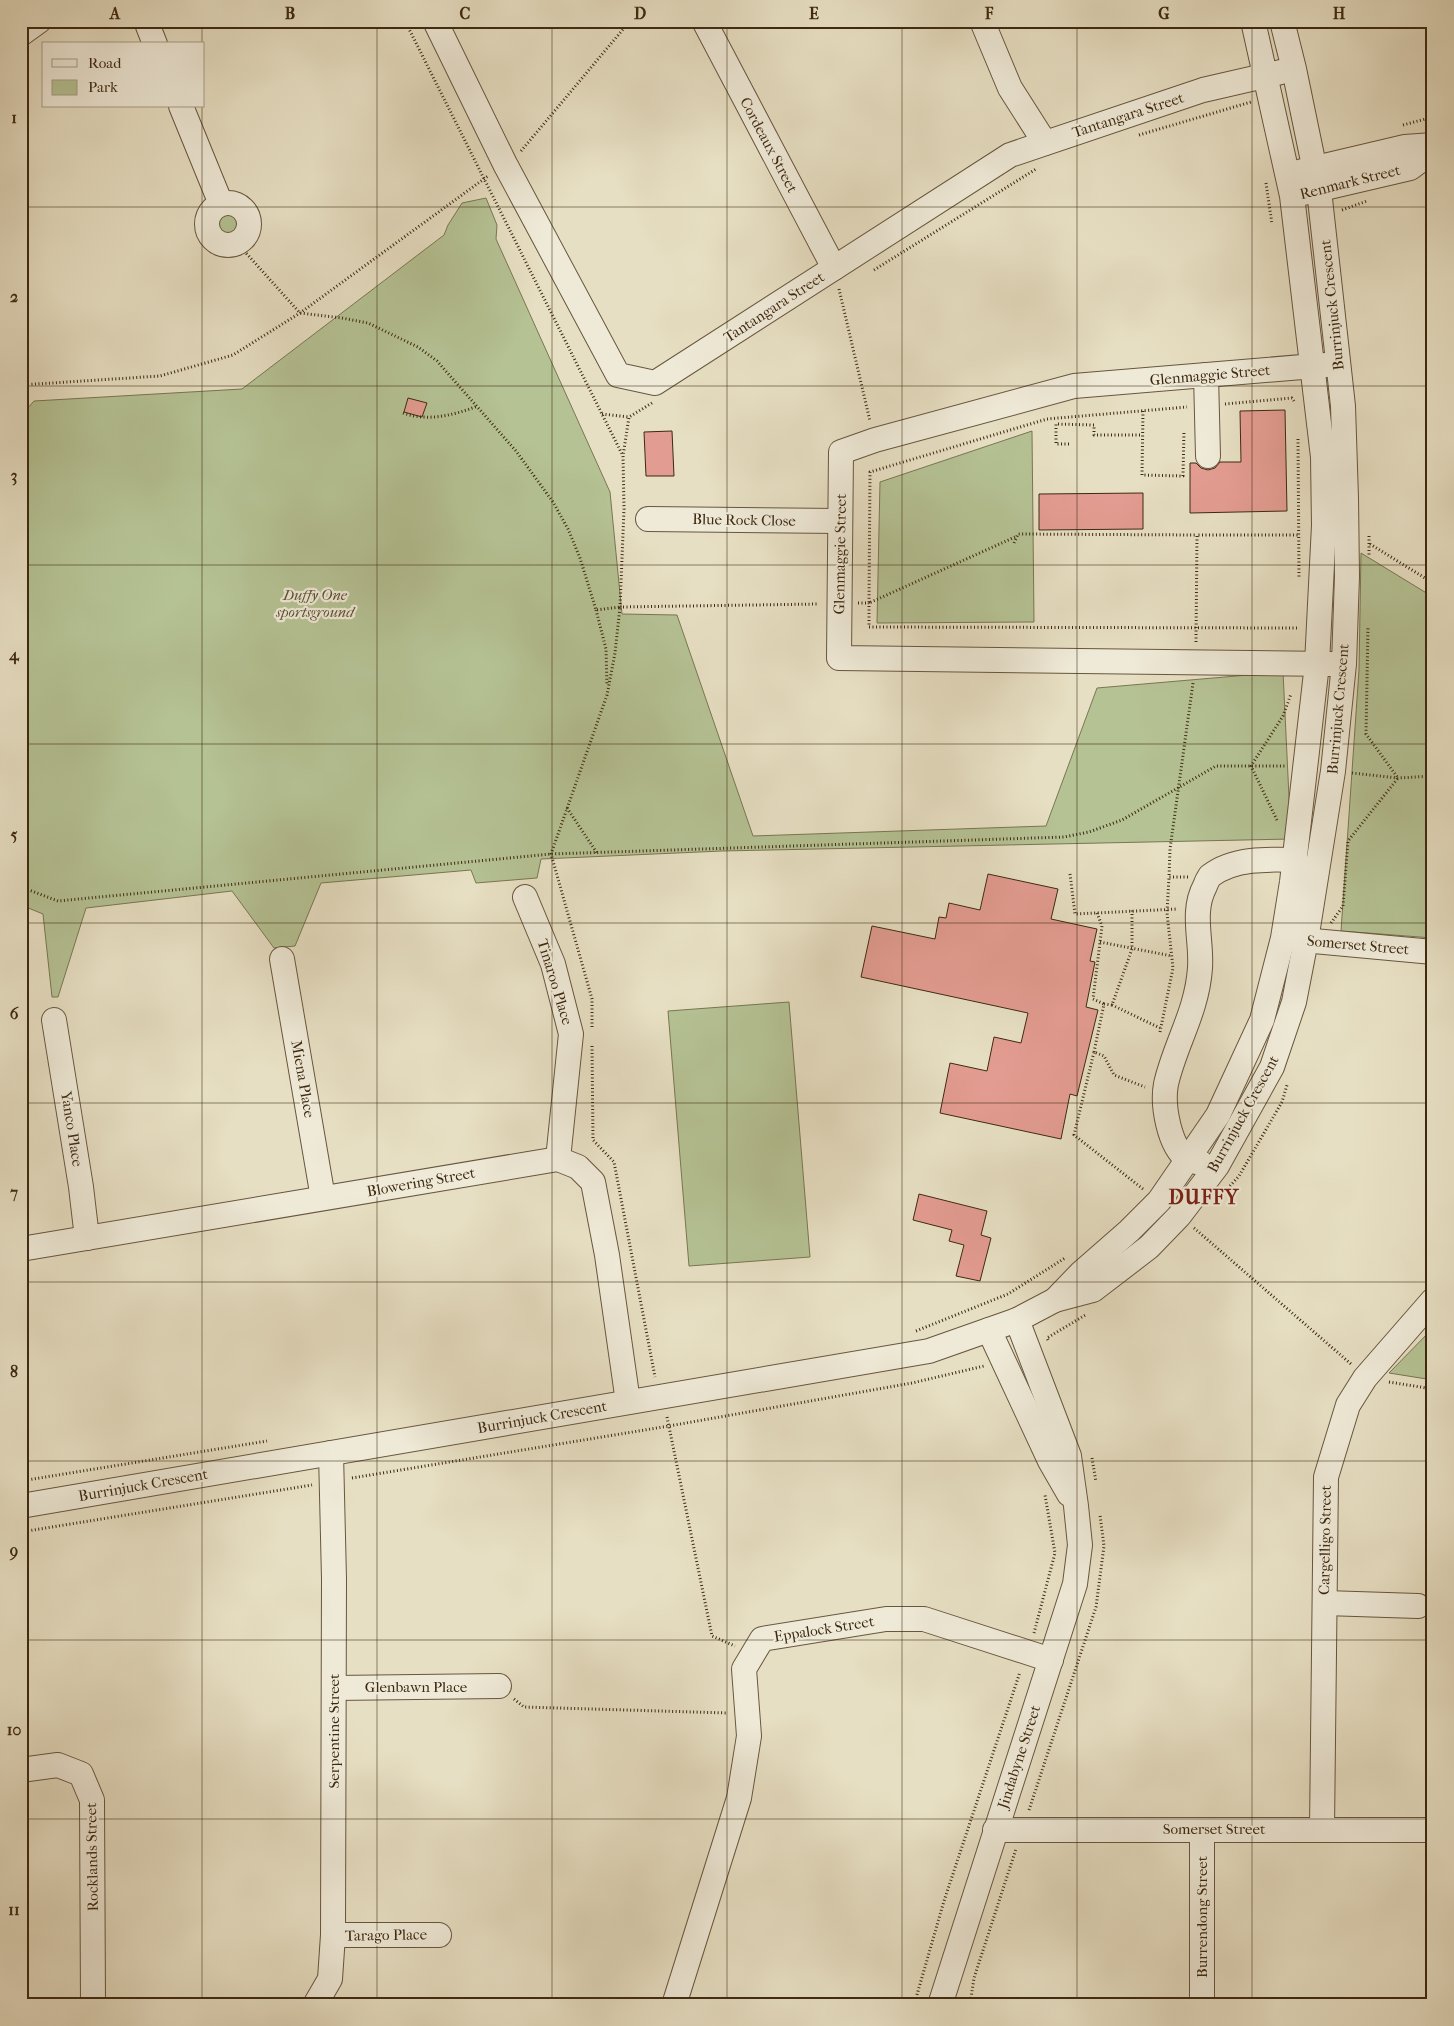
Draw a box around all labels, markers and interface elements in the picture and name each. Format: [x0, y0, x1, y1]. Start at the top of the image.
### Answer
text: A [109, 4, 121, 23]
text: B [285, 4, 295, 23]
text: C [460, 4, 471, 23]
text: D [634, 4, 646, 23]
text: E [809, 4, 819, 23]
text: F [984, 4, 994, 23]
text: G [1158, 4, 1170, 23]
text: H [1333, 4, 1346, 23]
legend [42, 42, 205, 108]
text: Road [88, 54, 122, 72]
text: Park [88, 78, 118, 96]
street label: Tantangara Street [1070, 88, 1187, 142]
street label: Cordeaux Street [736, 94, 802, 196]
text: 1 [11, 108, 17, 127]
street label: Renmark Street [1298, 161, 1403, 203]
street label: Burrinjuck Crescent [1316, 238, 1348, 371]
street label: Tantangara Street [720, 267, 828, 346]
text: 2 [10, 287, 18, 306]
street label: Glenmaggie Street [1149, 361, 1272, 389]
text: 3 [11, 466, 17, 486]
street label: Glenmaggie Street [830, 493, 850, 615]
street label: Blue Rock Close [692, 510, 796, 530]
park label: Duffy One sportsground [275, 586, 356, 621]
street label: Burrinjuck Crescent [1323, 642, 1353, 775]
text: 4 [8, 645, 20, 665]
text: 5 [11, 825, 18, 844]
street label: Somerset Street [1306, 932, 1411, 958]
street label: Tinaroo Place [533, 937, 577, 1028]
text: 6 [10, 1004, 19, 1023]
street label: Miena Place [287, 1039, 319, 1120]
street label: Burrinjuck Crescent [1203, 1052, 1283, 1176]
street label: Yanco Place [57, 1089, 87, 1169]
street label: Blowering Street [365, 1163, 477, 1200]
text: 7 [9, 1183, 18, 1202]
district label: DUFFY [1169, 1186, 1240, 1209]
text: 8 [10, 1362, 18, 1381]
street label: Burrinjuck Crescent [476, 1397, 609, 1437]
street label: Burrinjuck Crescent [77, 1465, 210, 1505]
street label: Cargelligo Street [1315, 1484, 1335, 1595]
text: 9 [9, 1541, 18, 1561]
street label: Eppalock Street [773, 1612, 876, 1646]
street label: Serpentine Street [325, 1673, 343, 1788]
street label: Glenbawn Place [365, 1678, 468, 1696]
street label: Jindabyne Street [993, 1702, 1044, 1812]
text: 10 [7, 1720, 21, 1739]
street label: Rocklands Street [82, 1802, 102, 1912]
street label: Somerset Street [1163, 1820, 1266, 1838]
street label: Burrendong Street [1193, 1855, 1211, 1978]
text: 11 [8, 1900, 20, 1919]
street label: Tarago Place [345, 1925, 428, 1945]

